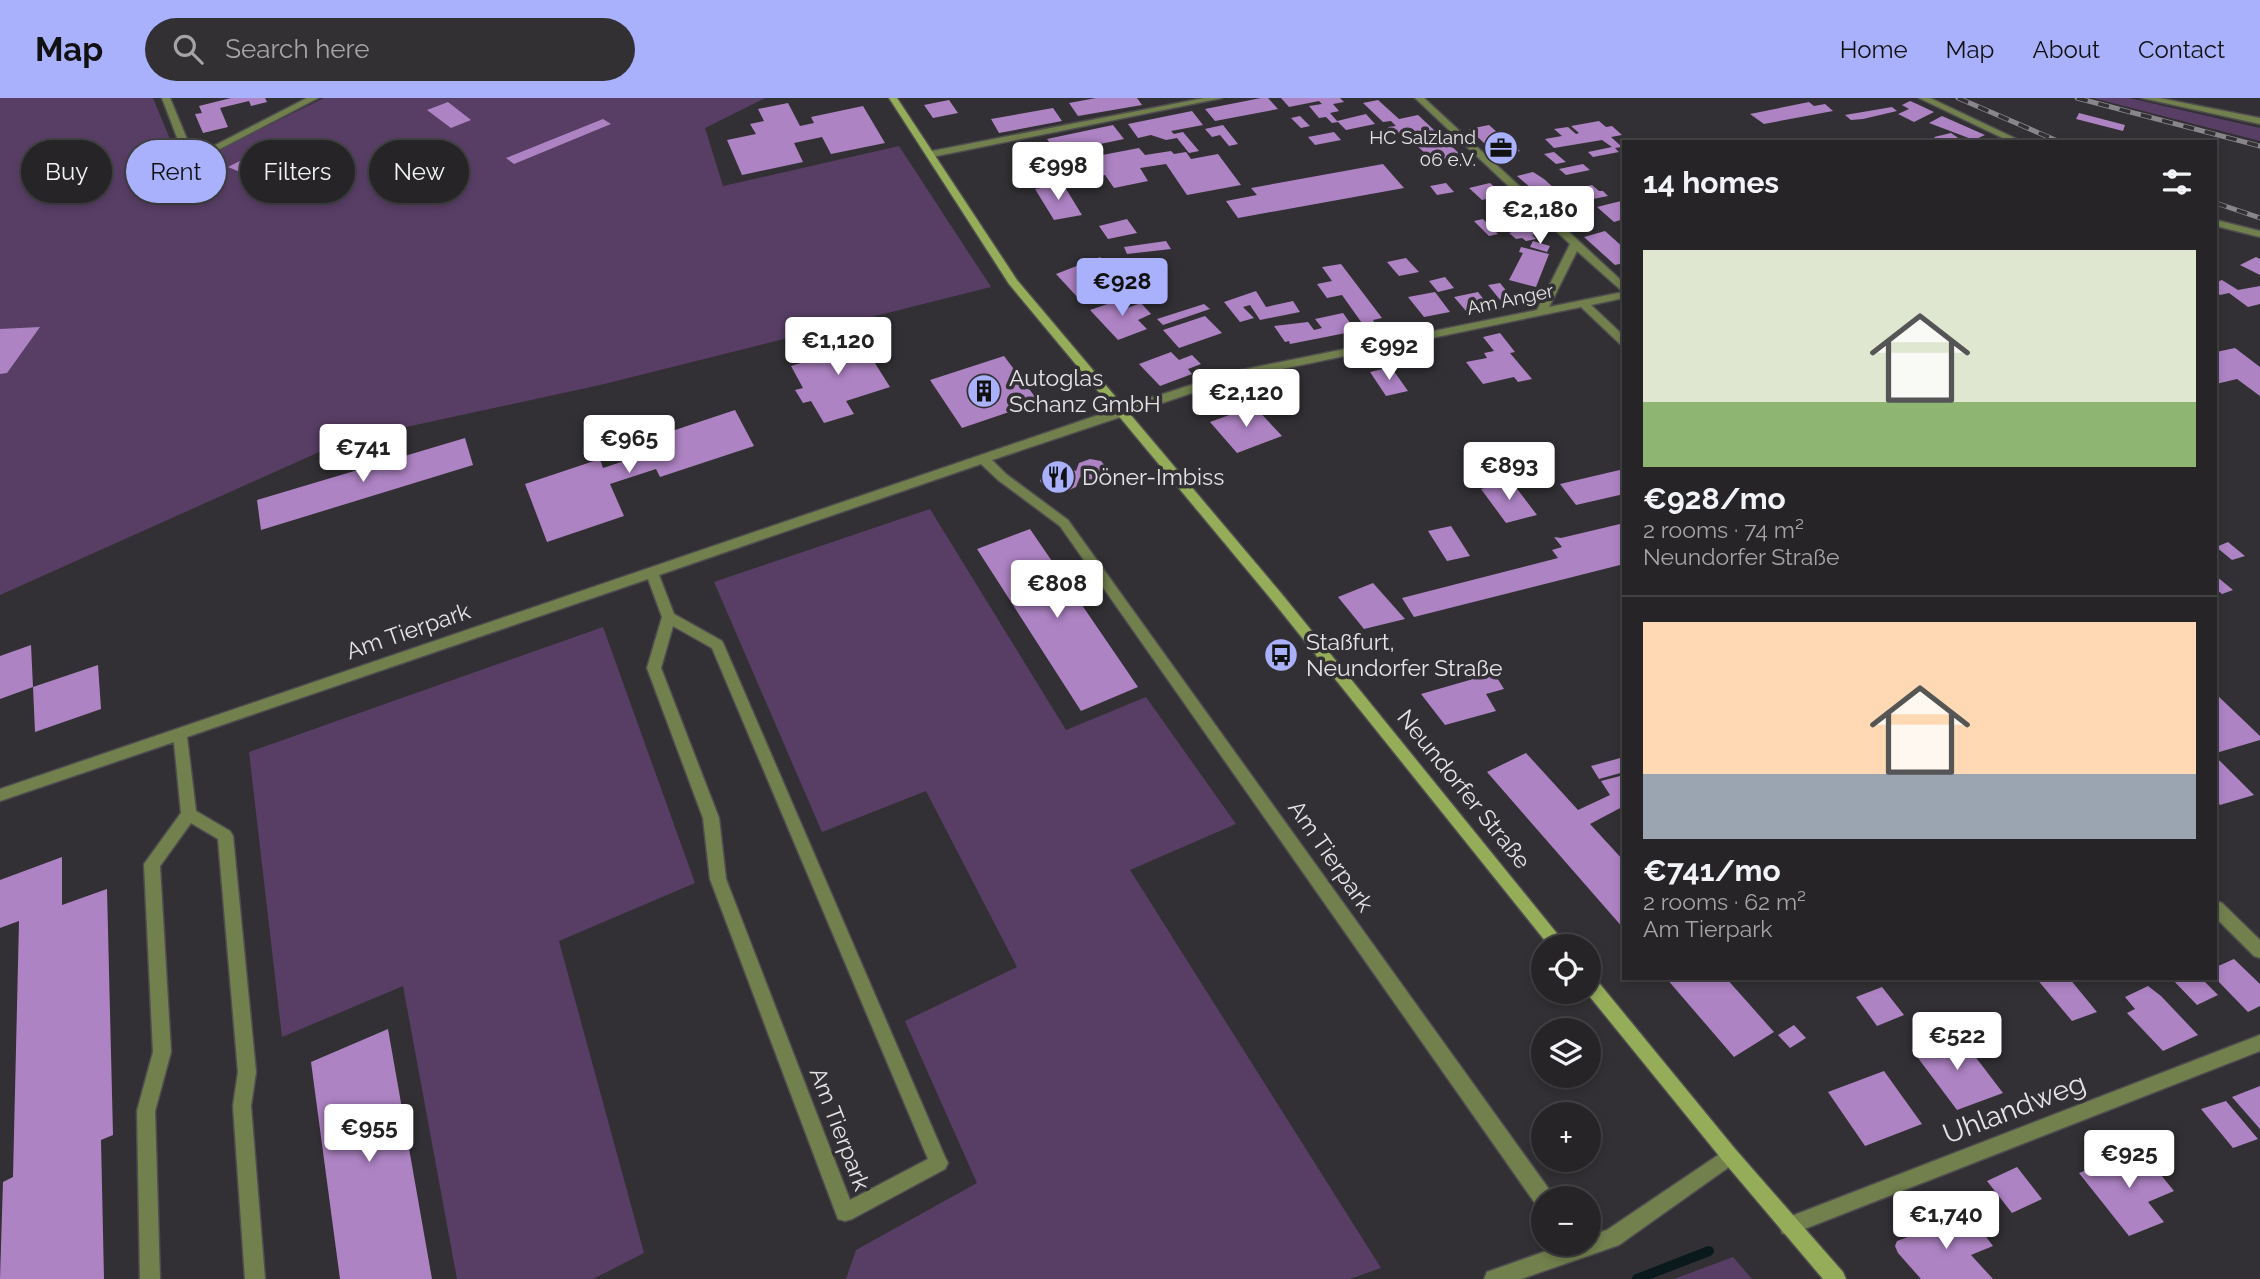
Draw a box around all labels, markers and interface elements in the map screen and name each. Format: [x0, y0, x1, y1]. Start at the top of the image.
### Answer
search box [145, 18, 635, 81]
text: Map [35, 30, 103, 69]
icon: search [169, 30, 207, 68]
text: Search here [225, 34, 370, 64]
text: Home [1840, 35, 1908, 64]
text: Map [1946, 35, 1994, 64]
text: About [2032, 35, 2100, 64]
text: Contact [2138, 35, 2225, 64]
place label: HC Salzland 06 e.V. [1369, 126, 1476, 170]
office icon: HC Salzland 06 e.V. [1482, 129, 1520, 167]
chip: Buy [21, 140, 112, 203]
chip: Rent [126, 140, 226, 203]
chip: Filters [240, 140, 355, 203]
chip: New [369, 140, 469, 203]
pin: €998 [1017, 142, 1099, 202]
text: €998 [1028, 151, 1088, 178]
icon: filters [2158, 163, 2196, 201]
text: 14 homes [1643, 165, 1779, 200]
pin: €2,180 [1483, 186, 1597, 246]
text: €2,180 [1502, 195, 1578, 222]
pin: €928 [1081, 258, 1163, 318]
text: €928 [1093, 267, 1151, 294]
street label: Am Anger [1465, 279, 1556, 319]
icon: home [1857, 295, 1983, 421]
pin: €1,120 [781, 317, 895, 377]
pin: €992 [1348, 322, 1430, 382]
text: €1,120 [801, 326, 875, 353]
text: €992 [1360, 331, 1418, 358]
place label: Autoglas Schanz GmbH [1009, 364, 1161, 417]
pin: €2,120 [1189, 370, 1303, 429]
building icon: Autoglas Schanz GmbH [965, 372, 1003, 410]
text: €2,120 [1208, 378, 1284, 405]
pin: €965 [588, 416, 670, 475]
pin: €741 [322, 424, 404, 484]
text: €965 [600, 424, 658, 451]
text: €741 [336, 433, 390, 460]
pin: €893 [1468, 442, 1550, 502]
text: €893 [1480, 451, 1538, 478]
restaurant icon: Döner-Imbiss [1039, 458, 1077, 496]
place label: Döner-Imbiss [1082, 463, 1224, 490]
text: €928/mo [1643, 481, 1786, 516]
text: 2 rooms · 74 m² [1643, 516, 1804, 543]
text: Neundorfer Straße [1643, 543, 1840, 570]
pin: €808 [1016, 560, 1098, 620]
text: €808 [1027, 569, 1087, 596]
street label: Am Tierpark [342, 597, 473, 664]
place label: Staßfurt, Neundorfer Straße [1306, 628, 1503, 681]
bus stop icon: Staßfurt, Neundorfer Straße [1262, 636, 1300, 674]
icon: home [1857, 667, 1983, 793]
street label: Neundorfer Straße [1392, 704, 1537, 874]
street label: Am Tierpark [1283, 795, 1380, 916]
text: €741/mo [1643, 853, 1781, 888]
text: 2 rooms · 62 m² [1643, 888, 1806, 915]
text: Am Tierpark [1643, 915, 1772, 942]
map controls [1531, 934, 1601, 1256]
button: locate [1531, 934, 1601, 1004]
pin: €522 [1916, 1012, 1998, 1072]
button: layers [1531, 1018, 1601, 1088]
text: €522 [1928, 1021, 1986, 1048]
street label: Am Tierpark [805, 1064, 876, 1194]
street label: Uhlandweg [1938, 1066, 2090, 1151]
button: + [1531, 1102, 1601, 1172]
pin: €955 [328, 1104, 410, 1164]
text: €955 [340, 1113, 398, 1140]
pin: €925 [2088, 1130, 2170, 1190]
text: €925 [2100, 1139, 2158, 1166]
button: − [1531, 1186, 1601, 1256]
pin: €1,740 [1889, 1192, 2003, 1251]
text: €1,740 [1909, 1200, 1983, 1227]

